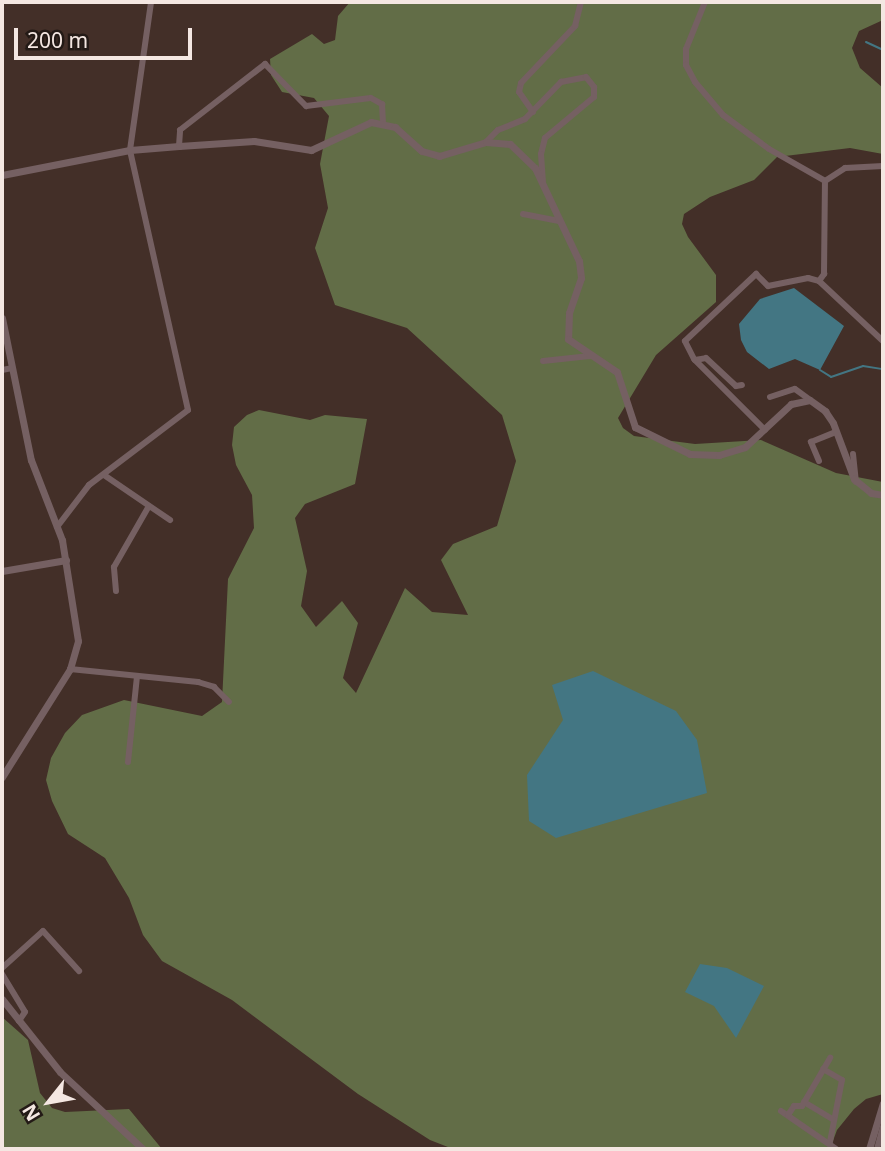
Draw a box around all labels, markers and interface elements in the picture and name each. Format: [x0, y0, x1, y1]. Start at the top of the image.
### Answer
scale bar [18, 14, 196, 58]
text: 200 m [27, 26, 88, 54]
north arrow [14, 1067, 84, 1137]
text: N [16, 1100, 46, 1126]

